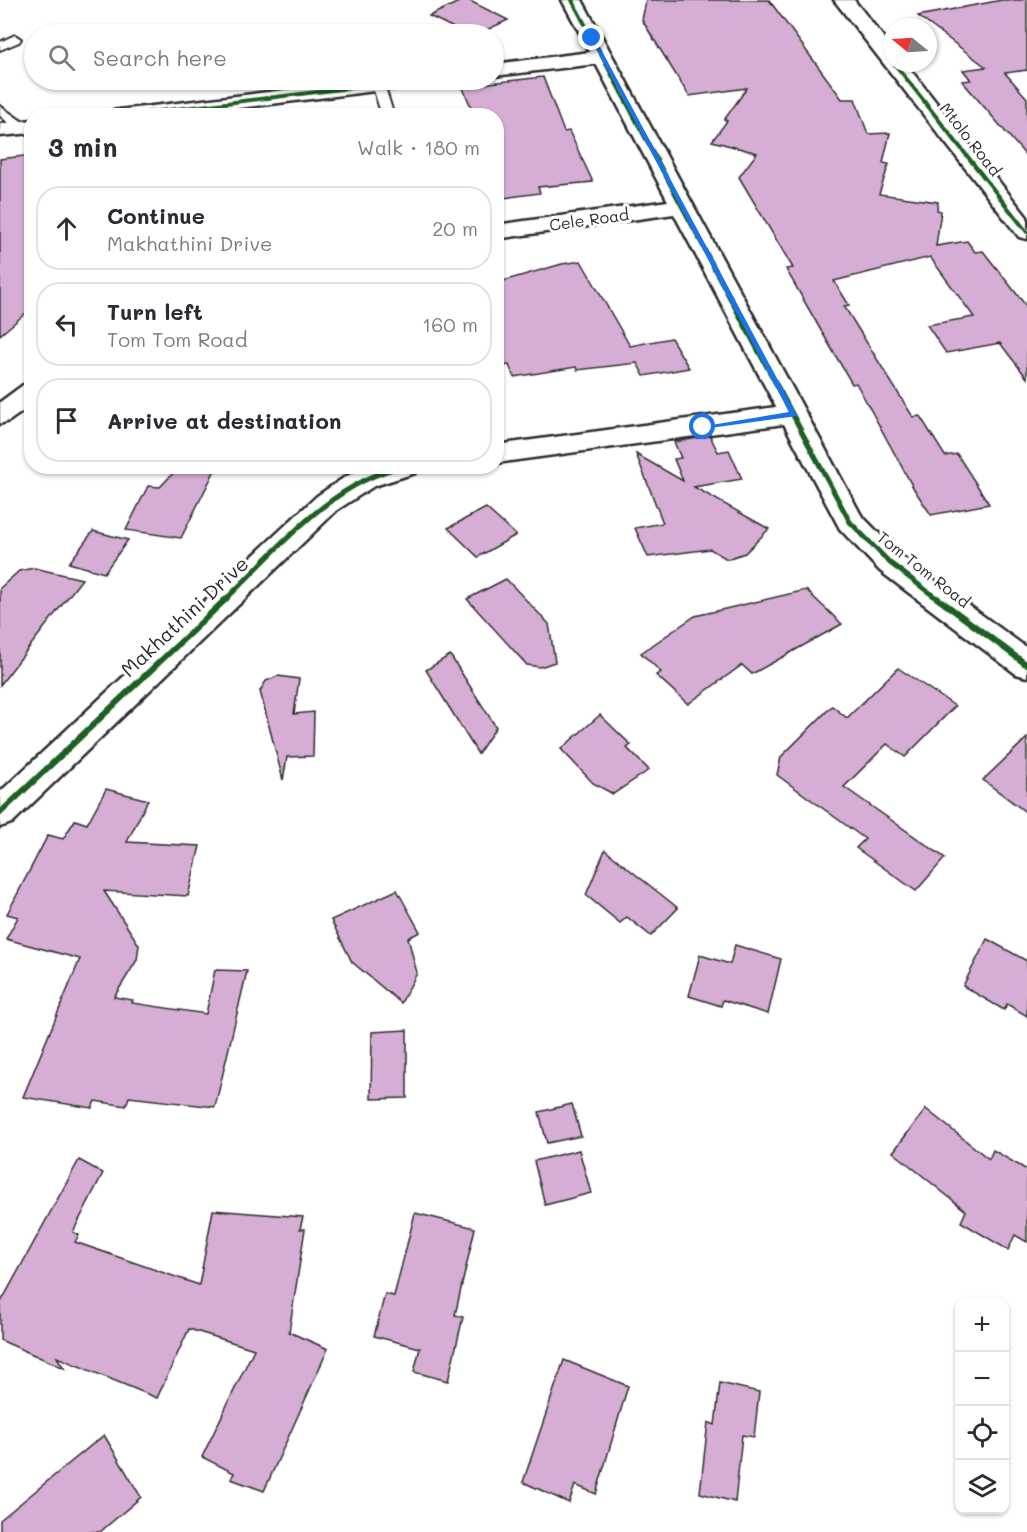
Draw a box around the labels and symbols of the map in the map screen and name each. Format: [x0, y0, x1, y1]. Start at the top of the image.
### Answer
north arrow [883, 18, 937, 72]
route end [578, 24, 604, 50]
street label: Mtolo Road [936, 98, 1006, 180]
street label: Cele Road [548, 203, 630, 235]
route start [689, 413, 715, 439]
street label: Tom Tom Road [873, 526, 975, 612]
street label: Makhathini Drive [115, 550, 253, 682]

